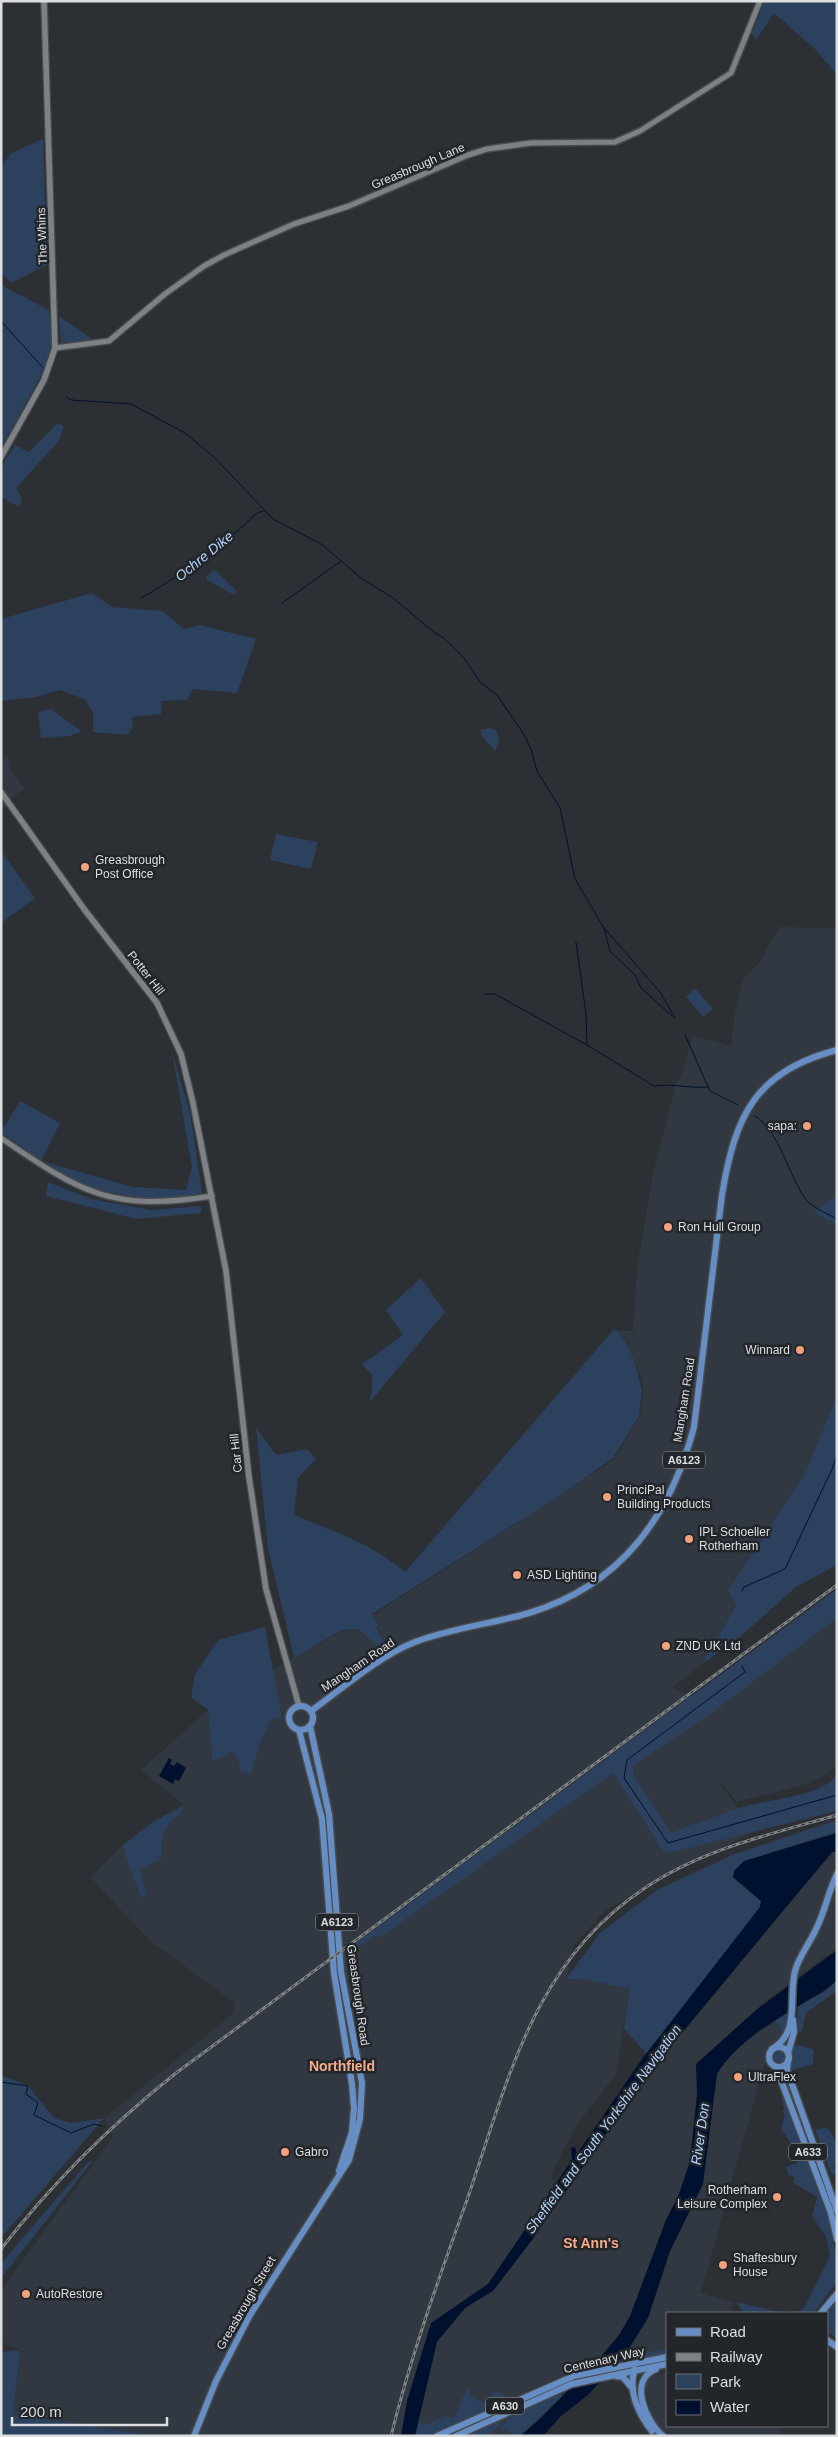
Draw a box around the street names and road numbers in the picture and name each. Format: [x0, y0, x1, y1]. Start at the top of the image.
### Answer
street label: Greasbrough Lane [369, 140, 467, 192]
street label: The Whins [34, 207, 50, 265]
street label: Potter Hill [124, 948, 168, 998]
street label: Mangham Road [670, 1357, 698, 1443]
street label: Car Hill [227, 1433, 245, 1473]
road number: A6123 [663, 1452, 705, 1468]
street label: Mangham Road [319, 1635, 397, 1695]
road number: A6123 [316, 1914, 358, 1930]
street label: Greasbrough Road [344, 1943, 372, 2047]
road number: A633 [789, 2144, 827, 2160]
street label: Greasbrough Street [214, 2253, 279, 2352]
street label: Centenary Way [562, 2344, 646, 2376]
road number: A630 [486, 2398, 524, 2414]

